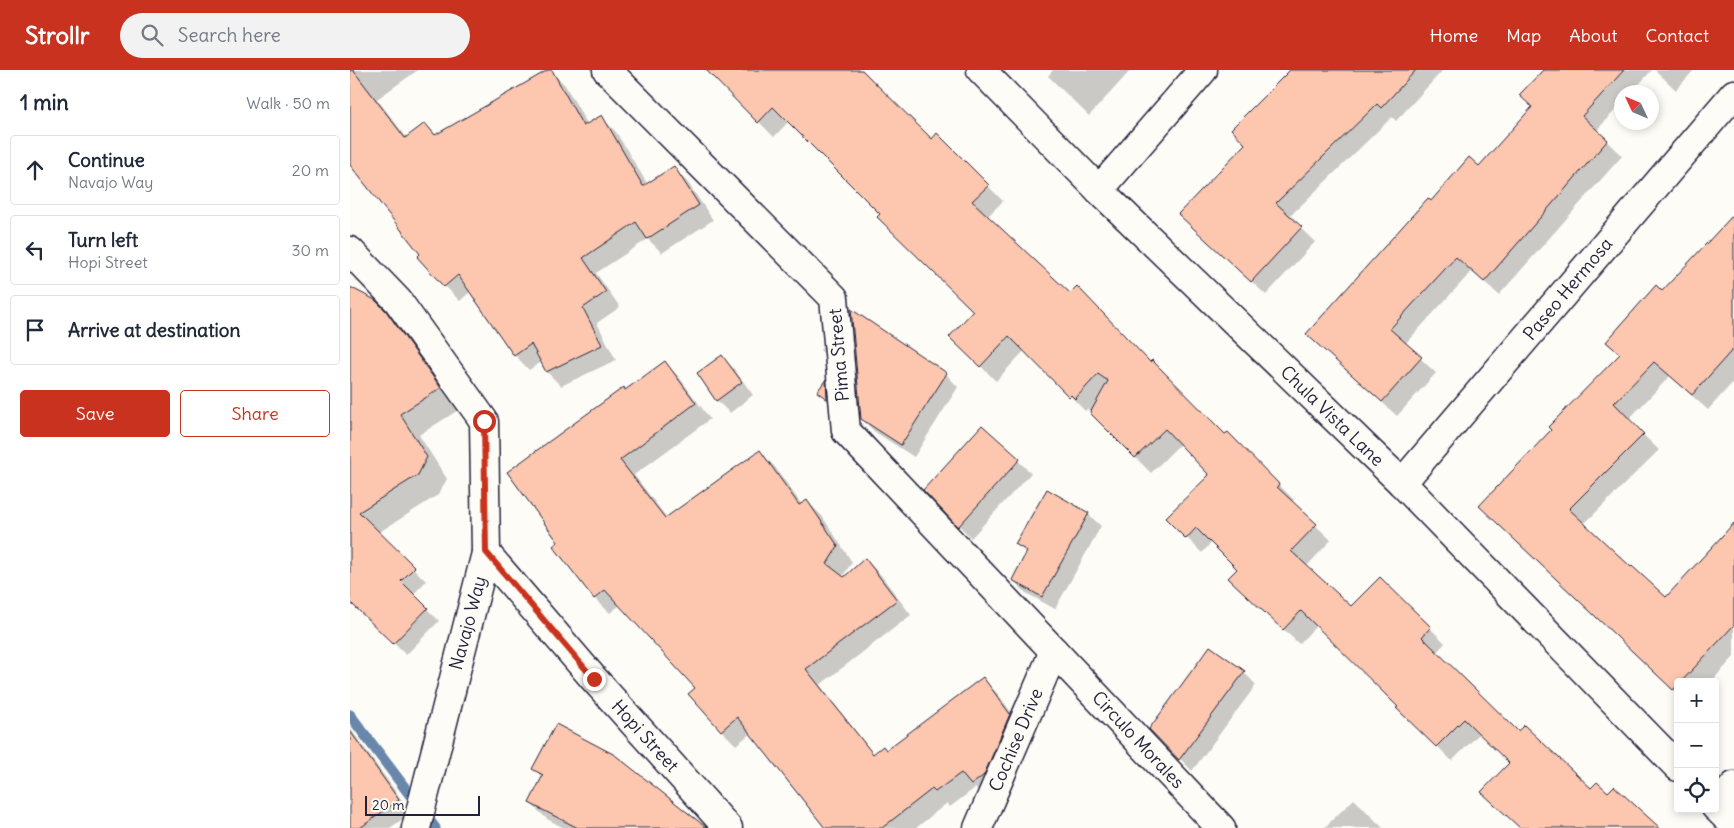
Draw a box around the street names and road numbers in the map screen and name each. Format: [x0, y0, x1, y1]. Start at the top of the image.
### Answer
street label: Paseo Hermosa [1518, 233, 1617, 345]
street label: Pima Street [823, 308, 854, 402]
street label: Chula Vista Lane [1276, 360, 1389, 471]
street label: Navajo Way [444, 573, 491, 672]
street label: Cochise Drive [983, 685, 1048, 795]
street label: Circulo Morales [1087, 686, 1189, 793]
street label: Hopi Street [607, 695, 684, 777]

